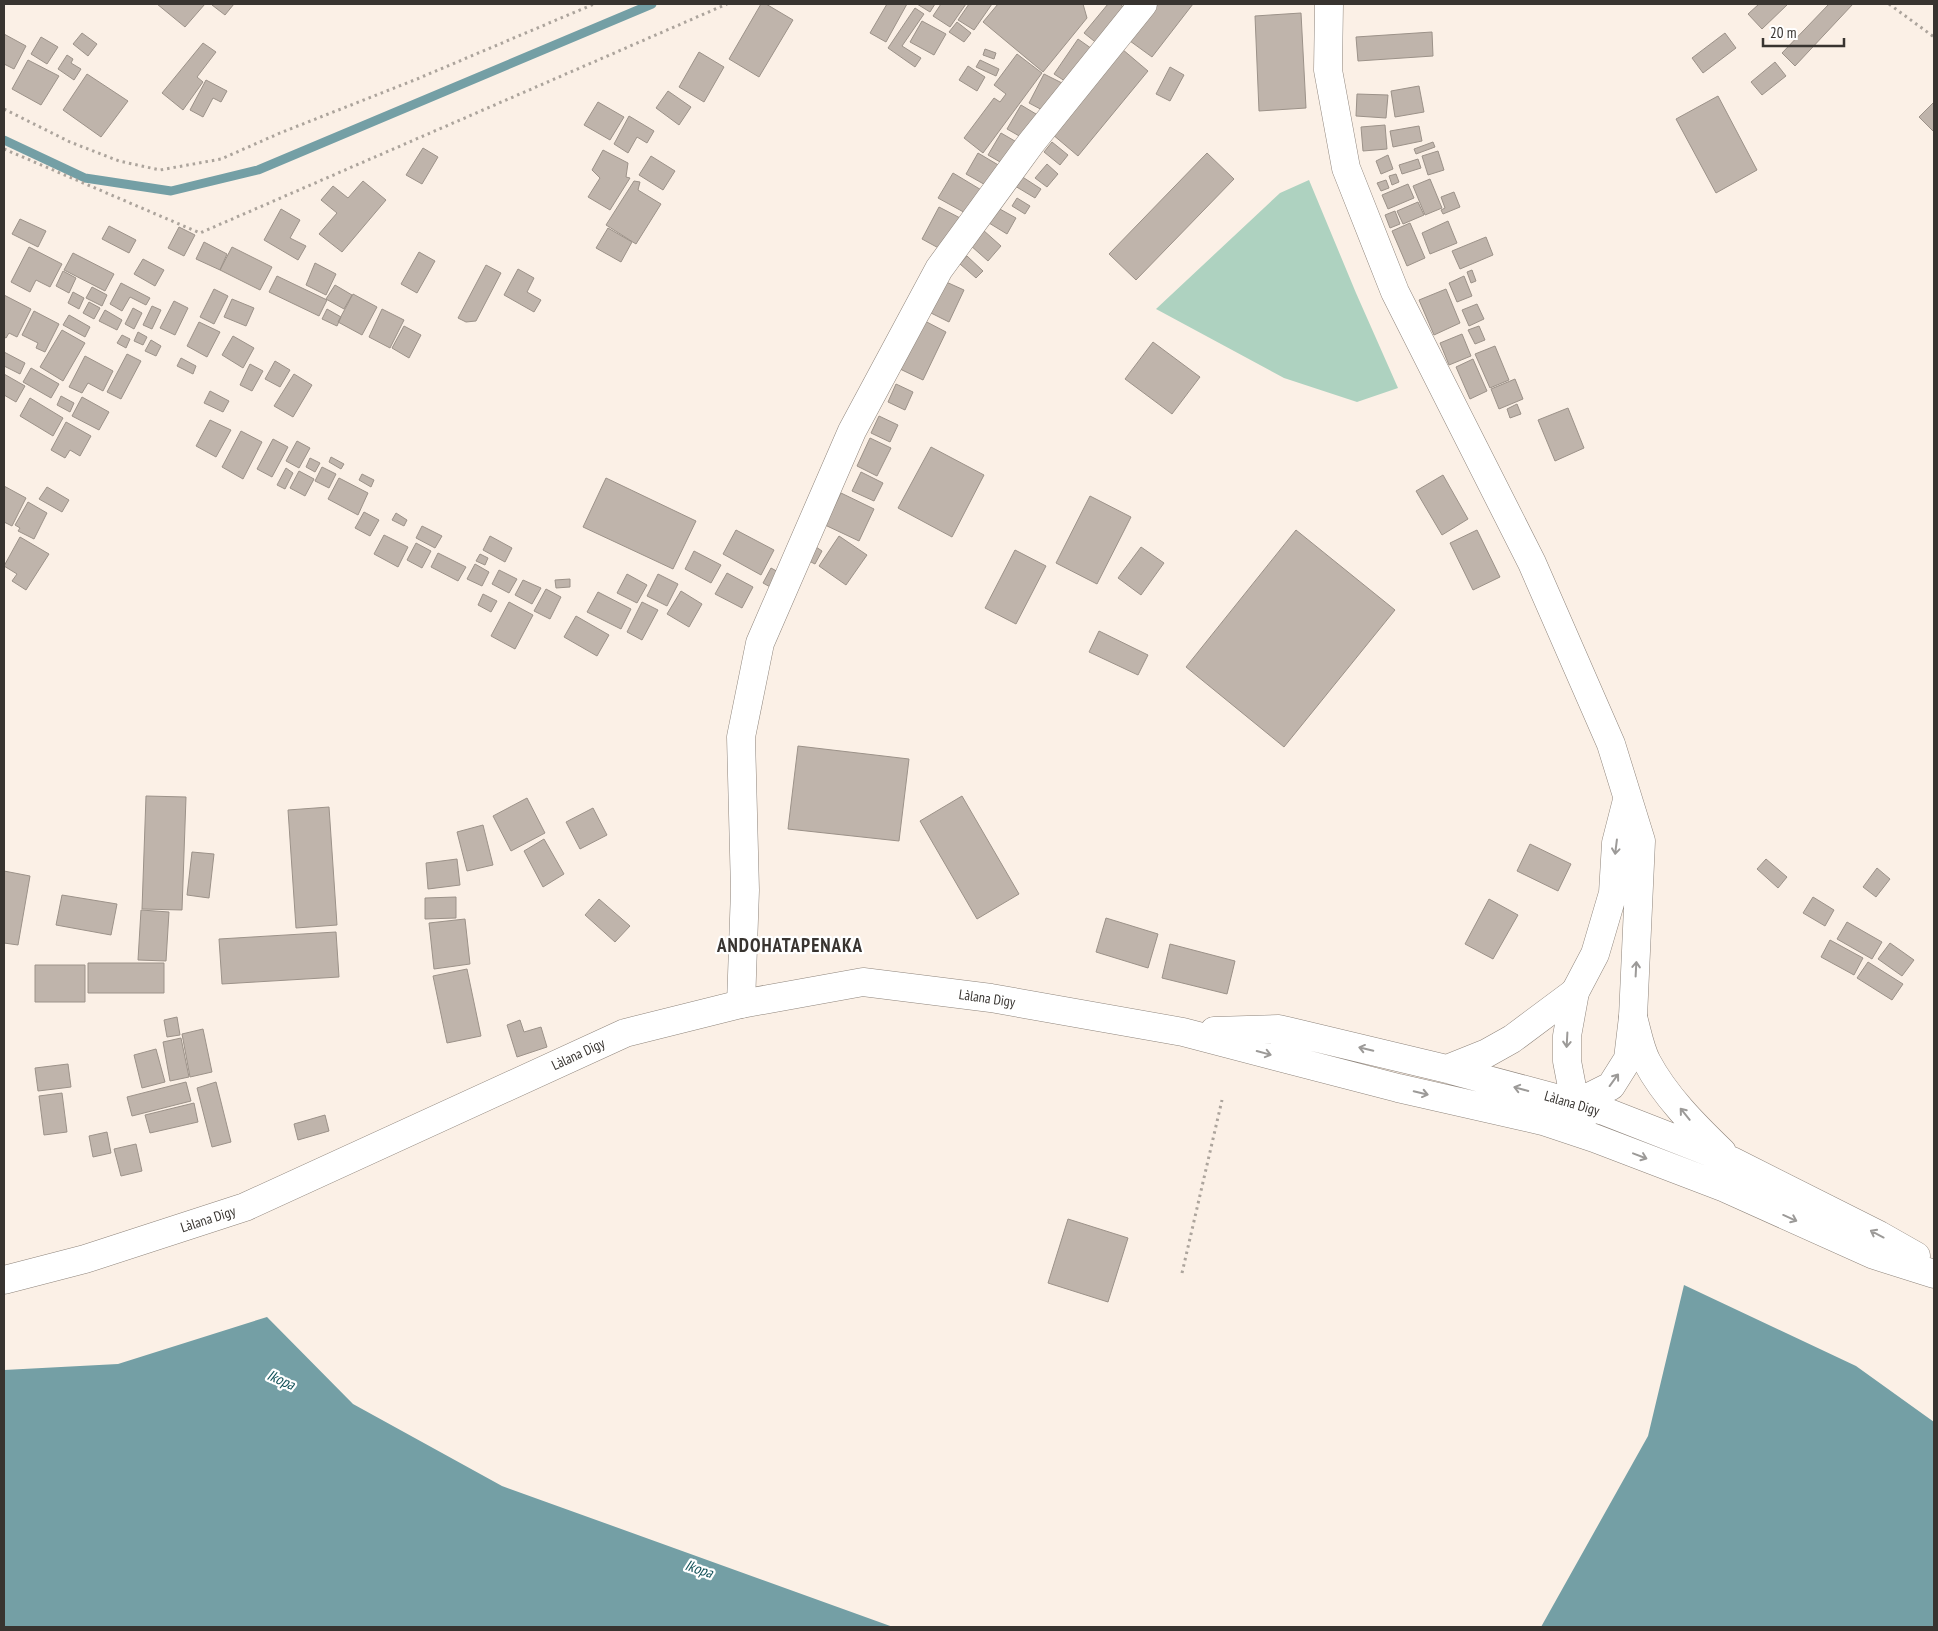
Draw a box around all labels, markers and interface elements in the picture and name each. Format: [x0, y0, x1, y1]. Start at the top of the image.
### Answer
scale bar [1763, 15, 1844, 47]
text: 20 m [1770, 23, 1796, 42]
one-way arrow [1611, 839, 1621, 855]
district label: ANDOHATAPENAKA [716, 933, 863, 957]
one-way arrow [1631, 961, 1640, 977]
street label: Làlana Digy [958, 985, 1017, 1011]
one-way arrow [1563, 1032, 1572, 1048]
street label: Làlana Digy [549, 1034, 608, 1074]
one-way arrow [1358, 1044, 1374, 1053]
one-way arrow [1255, 1049, 1271, 1058]
one-way arrow [1609, 1073, 1619, 1087]
one-way arrow [1513, 1083, 1529, 1093]
street label: Làlana Digy [1542, 1087, 1602, 1120]
one-way arrow [1413, 1089, 1429, 1099]
one-way arrow [1680, 1108, 1691, 1121]
one-way arrow [1632, 1151, 1647, 1161]
street label: Làlana Digy [178, 1201, 238, 1236]
one-way arrow [1782, 1213, 1797, 1223]
one-way arrow [1870, 1229, 1885, 1239]
water label: Ikopa [264, 1365, 299, 1394]
water label: Ikopa [683, 1555, 717, 1582]

